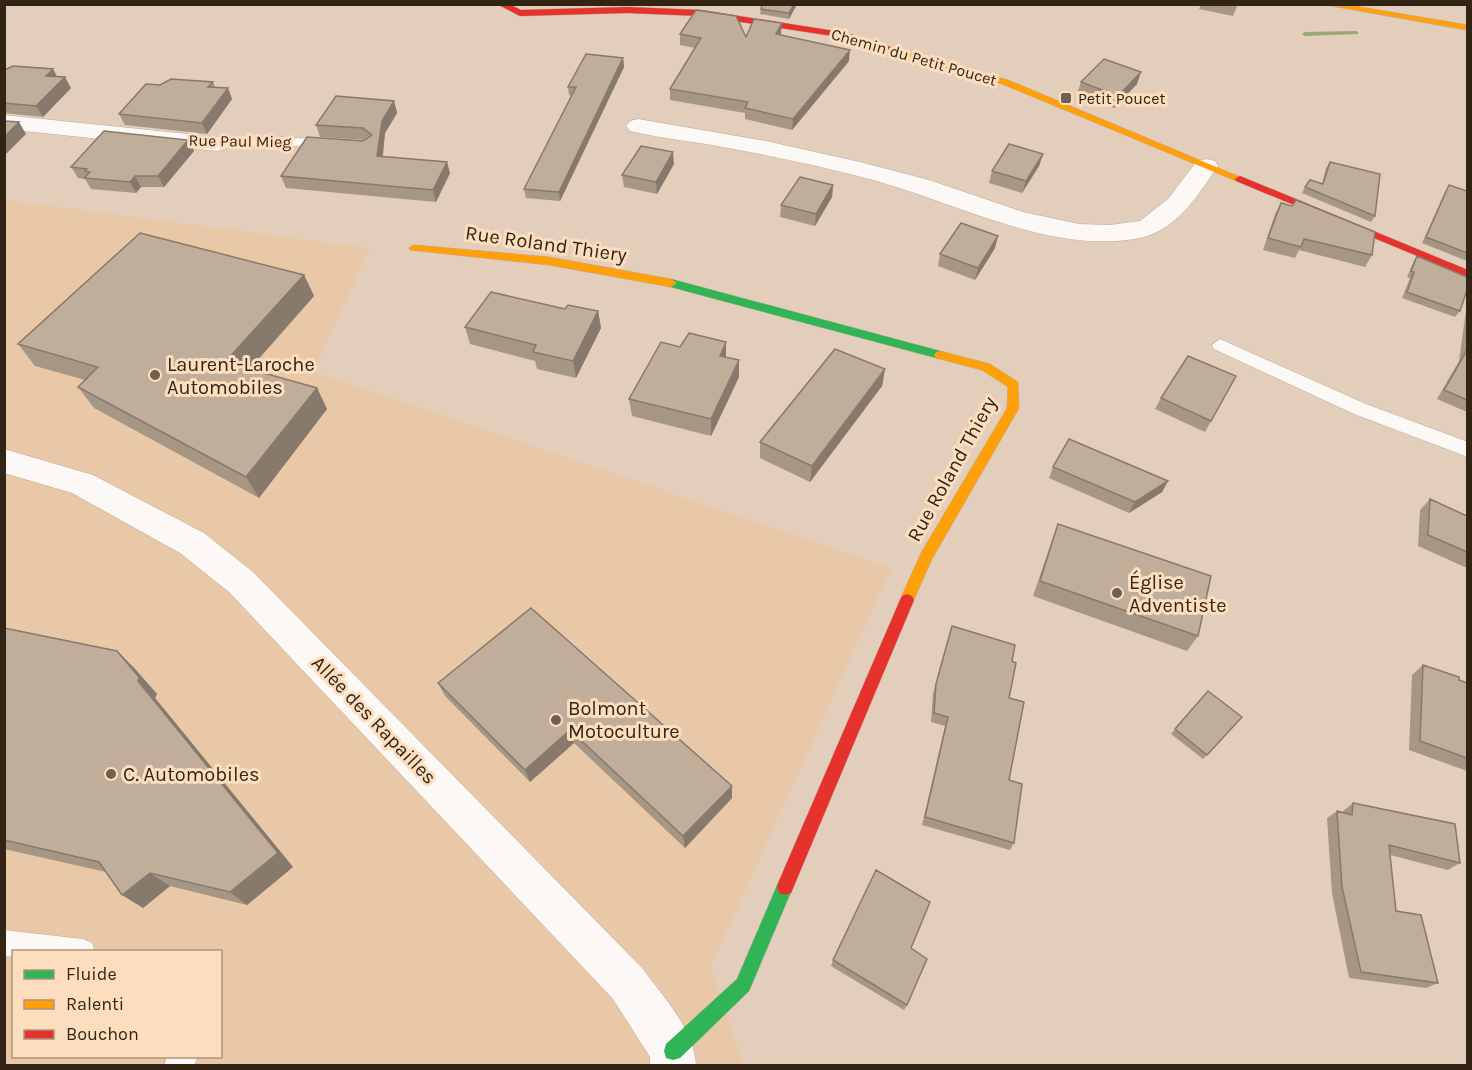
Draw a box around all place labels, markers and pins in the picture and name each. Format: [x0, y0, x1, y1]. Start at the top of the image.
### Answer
place label: Petit Poucet [1078, 89, 1165, 108]
marker: Petit Poucet [1059, 91, 1073, 105]
place label: Laurent-Laroche Automobiles [167, 353, 315, 399]
marker: Laurent-Laroche Automobiles [148, 368, 162, 382]
place label: Église Adventiste [1129, 570, 1227, 617]
marker: Église Adventiste [1110, 586, 1124, 600]
place label: Bolmont Motoculture [568, 697, 679, 743]
marker: Bolmont Motoculture [549, 713, 563, 727]
place label: C. Automobiles [123, 763, 259, 786]
marker: C. Automobiles [104, 767, 118, 781]

